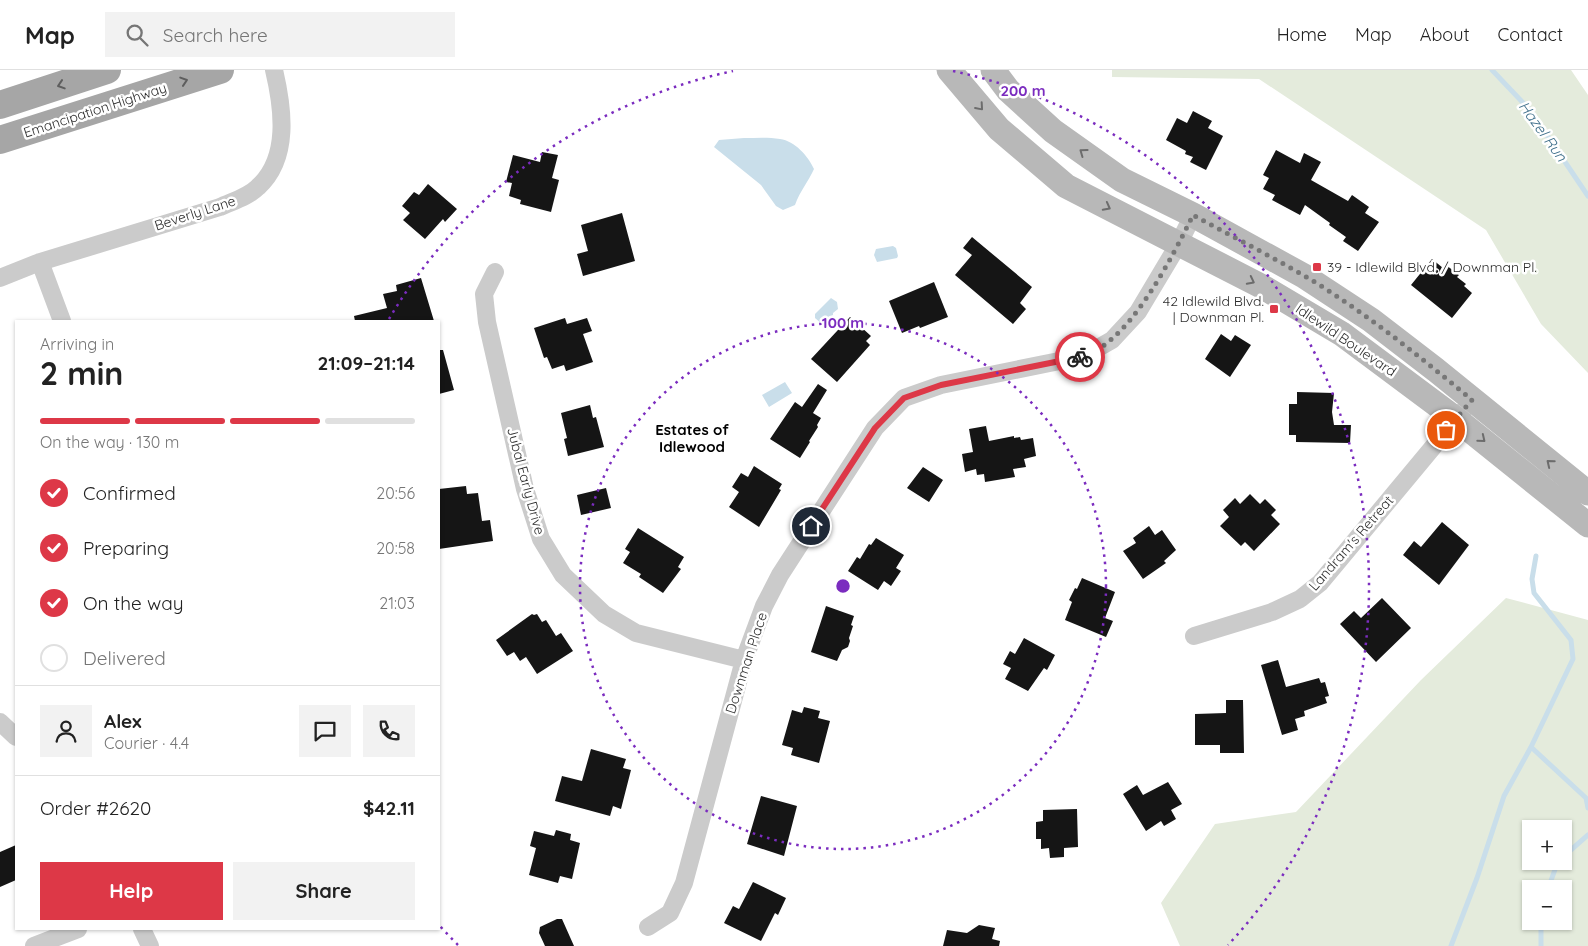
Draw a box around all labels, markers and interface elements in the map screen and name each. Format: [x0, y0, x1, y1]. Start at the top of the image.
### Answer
search box [105, 12, 455, 57]
text: Map [25, 20, 75, 50]
icon: search [123, 21, 151, 49]
text: Search here [163, 23, 268, 47]
text: Home [1277, 23, 1327, 46]
text: Map [1355, 23, 1392, 46]
text: About [1420, 23, 1470, 46]
text: Contact [1498, 23, 1563, 46]
one-way arrow [179, 77, 188, 87]
street label: Emancipation Highway [21, 78, 169, 142]
one-way arrow [57, 79, 66, 89]
text: 200 m [1001, 81, 1046, 100]
water label: Hazel Run [1515, 97, 1571, 165]
one-way arrow [974, 101, 983, 110]
one-way arrow [1079, 149, 1089, 158]
street label: Beverly Lane [152, 191, 238, 235]
one-way arrow [1101, 201, 1110, 211]
place label: 39 - Idlewild Blvd. / Downman Pl. [1327, 258, 1537, 276]
marker: 39 - Idlewild Blvd. / Downman Pl. [1311, 261, 1323, 273]
one-way arrow [1246, 275, 1255, 285]
place label: 42 Idlewild Blvd. | Downman Pl. [1163, 292, 1264, 326]
street label: Idlewild Boulevard [1292, 300, 1400, 380]
marker: 42 Idlewild Blvd. | Downman Pl. [1268, 303, 1280, 315]
text: 100 m [822, 313, 864, 332]
courier [1055, 332, 1105, 382]
text: Arriving in [40, 334, 114, 354]
icon: bike [1066, 343, 1094, 371]
text: 21:09–21:14 [317, 351, 415, 375]
text: 2 min [40, 353, 123, 393]
pin [1425, 409, 1467, 451]
icon: bag [1432, 416, 1460, 444]
district label: Estates of Idlewood [655, 420, 729, 456]
street label: Jubal Early Drive [503, 425, 549, 537]
text: On the way · 130 m [40, 432, 179, 452]
one-way arrow [1476, 434, 1485, 443]
one-way arrow [1547, 460, 1556, 468]
icon: check [40, 479, 68, 507]
text: Confirmed [83, 481, 176, 505]
text: 20:56 [376, 483, 415, 503]
street label: Landram's Retreat [1305, 492, 1397, 594]
pin [790, 505, 832, 547]
icon: home [797, 512, 825, 540]
icon: check [40, 534, 68, 562]
text: Preparing [83, 536, 169, 560]
text: 20:58 [376, 538, 415, 558]
centre of rings [834, 577, 852, 595]
icon: check [40, 589, 68, 617]
text: On the way [83, 591, 184, 615]
text: 21:03 [379, 593, 415, 613]
street label: Downman Place [721, 610, 771, 716]
text: Delivered [83, 646, 166, 670]
button: person [40, 705, 92, 757]
button: chat [299, 705, 351, 757]
button: phone [363, 705, 415, 757]
text: Alex [104, 709, 142, 733]
text: Courier · 4.4 [104, 733, 189, 753]
text: Order #2620 [40, 796, 151, 820]
text: $42.11 [363, 796, 415, 820]
map controls [1522, 820, 1572, 930]
button: + [1522, 820, 1572, 870]
button: Help [40, 862, 223, 920]
button: Share [233, 862, 415, 920]
button: − [1522, 880, 1572, 930]

